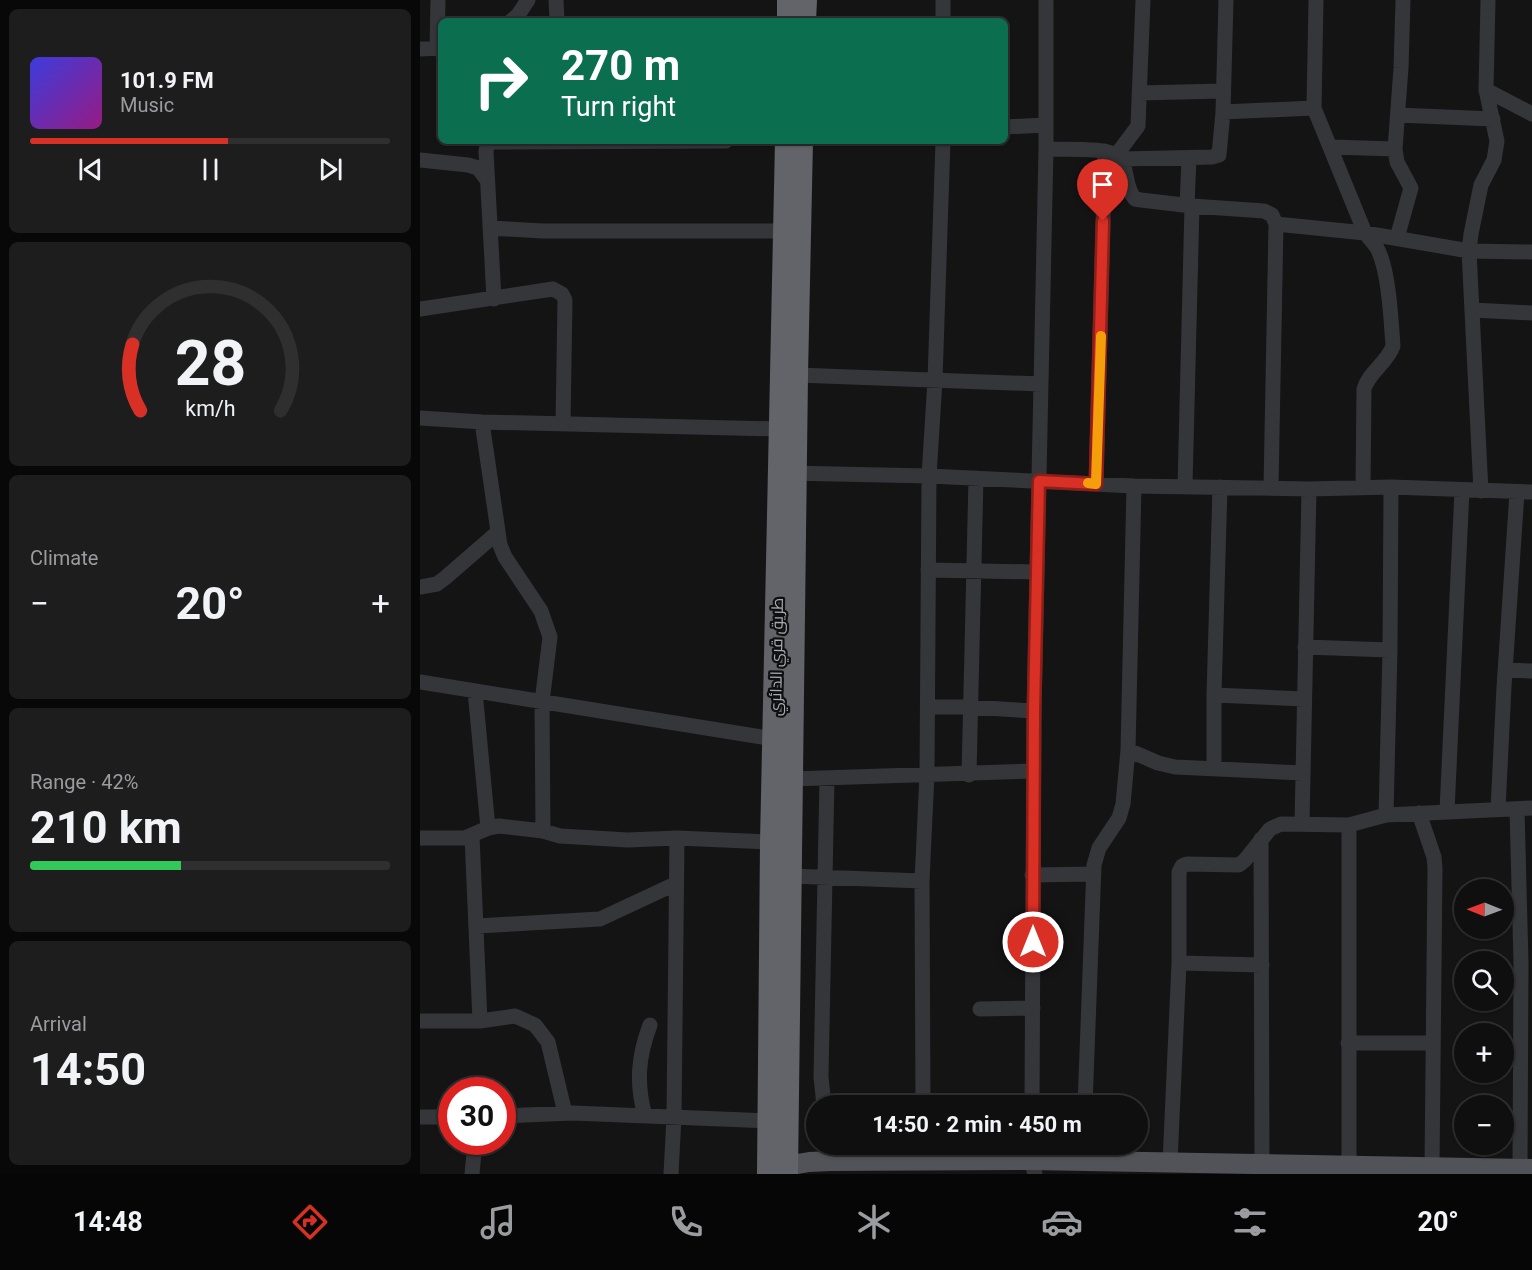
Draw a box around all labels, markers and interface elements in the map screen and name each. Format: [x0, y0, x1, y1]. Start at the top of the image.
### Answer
text: 270 m [561, 41, 680, 90]
icon: right [462, 42, 540, 120]
text: 101.9 FM [120, 68, 214, 93]
text: Turn right [561, 91, 676, 123]
text: Music [120, 93, 174, 117]
icon: previous [74, 153, 107, 186]
icon: pause [194, 153, 227, 186]
icon: next [314, 153, 347, 186]
pin [1077, 159, 1128, 221]
icon: arrive [1086, 168, 1119, 201]
text: 28 [174, 327, 246, 400]
text: km/h [185, 396, 235, 421]
text: Climate [30, 546, 98, 570]
text: 20° [175, 577, 245, 630]
text: − [30, 584, 49, 623]
text: + [371, 584, 390, 623]
street label: طريق قري الدائري [766, 598, 791, 716]
text: Range · 42% [30, 770, 138, 794]
text: 210 km [30, 801, 182, 854]
north arrow [1454, 879, 1514, 939]
map controls [1454, 879, 1514, 1155]
position arrow [1001, 910, 1065, 974]
button: search [1454, 951, 1514, 1011]
text: Arrival [30, 1012, 87, 1036]
button: + [1454, 1023, 1514, 1083]
text: 14:50 [30, 1043, 146, 1096]
speed limit sign: 30 [438, 1077, 516, 1155]
button: − [1454, 1095, 1514, 1155]
text: 14:50 · 2 min · 450 m [872, 1112, 1082, 1137]
icon: directions [289, 1201, 331, 1243]
icon: music [477, 1201, 519, 1243]
icon: phone [665, 1201, 707, 1243]
icon: climate [853, 1201, 895, 1243]
icon: car [1041, 1201, 1083, 1243]
icon: filters [1229, 1201, 1271, 1243]
text: 14:48 [73, 1206, 143, 1238]
text: 20° [1417, 1206, 1459, 1238]

